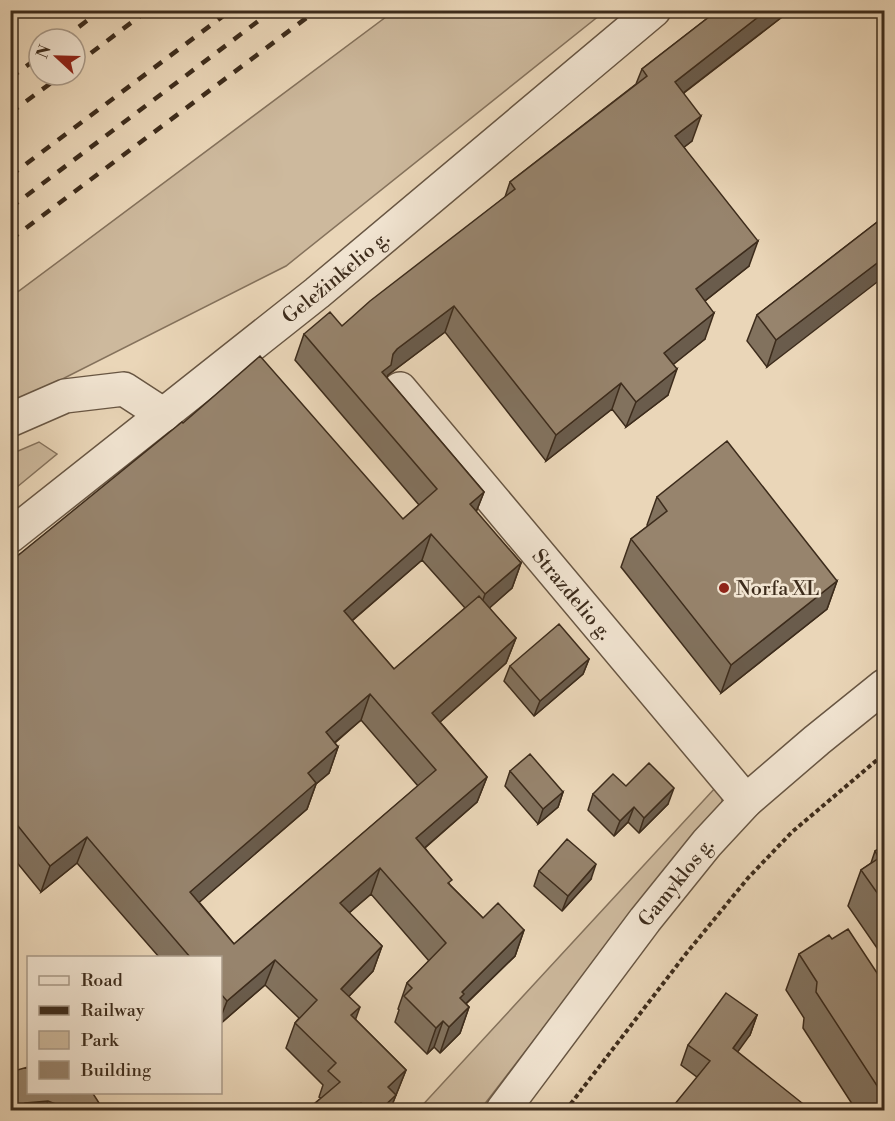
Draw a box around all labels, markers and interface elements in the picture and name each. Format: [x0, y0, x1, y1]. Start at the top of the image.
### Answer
north arrow [27, 27, 87, 87]
text: N [32, 42, 56, 61]
street label: Geležinkelio g. [278, 226, 395, 330]
street label: Strazdelio g. [526, 545, 616, 646]
place label: Norfa XL [736, 577, 819, 602]
marker: Norfa XL [717, 581, 731, 595]
street label: Gamyklos g. [633, 833, 720, 933]
legend [27, 956, 222, 1094]
text: Road [81, 969, 124, 992]
text: Railway [81, 999, 145, 1022]
text: Park [81, 1029, 120, 1052]
text: Building [80, 1059, 152, 1082]

